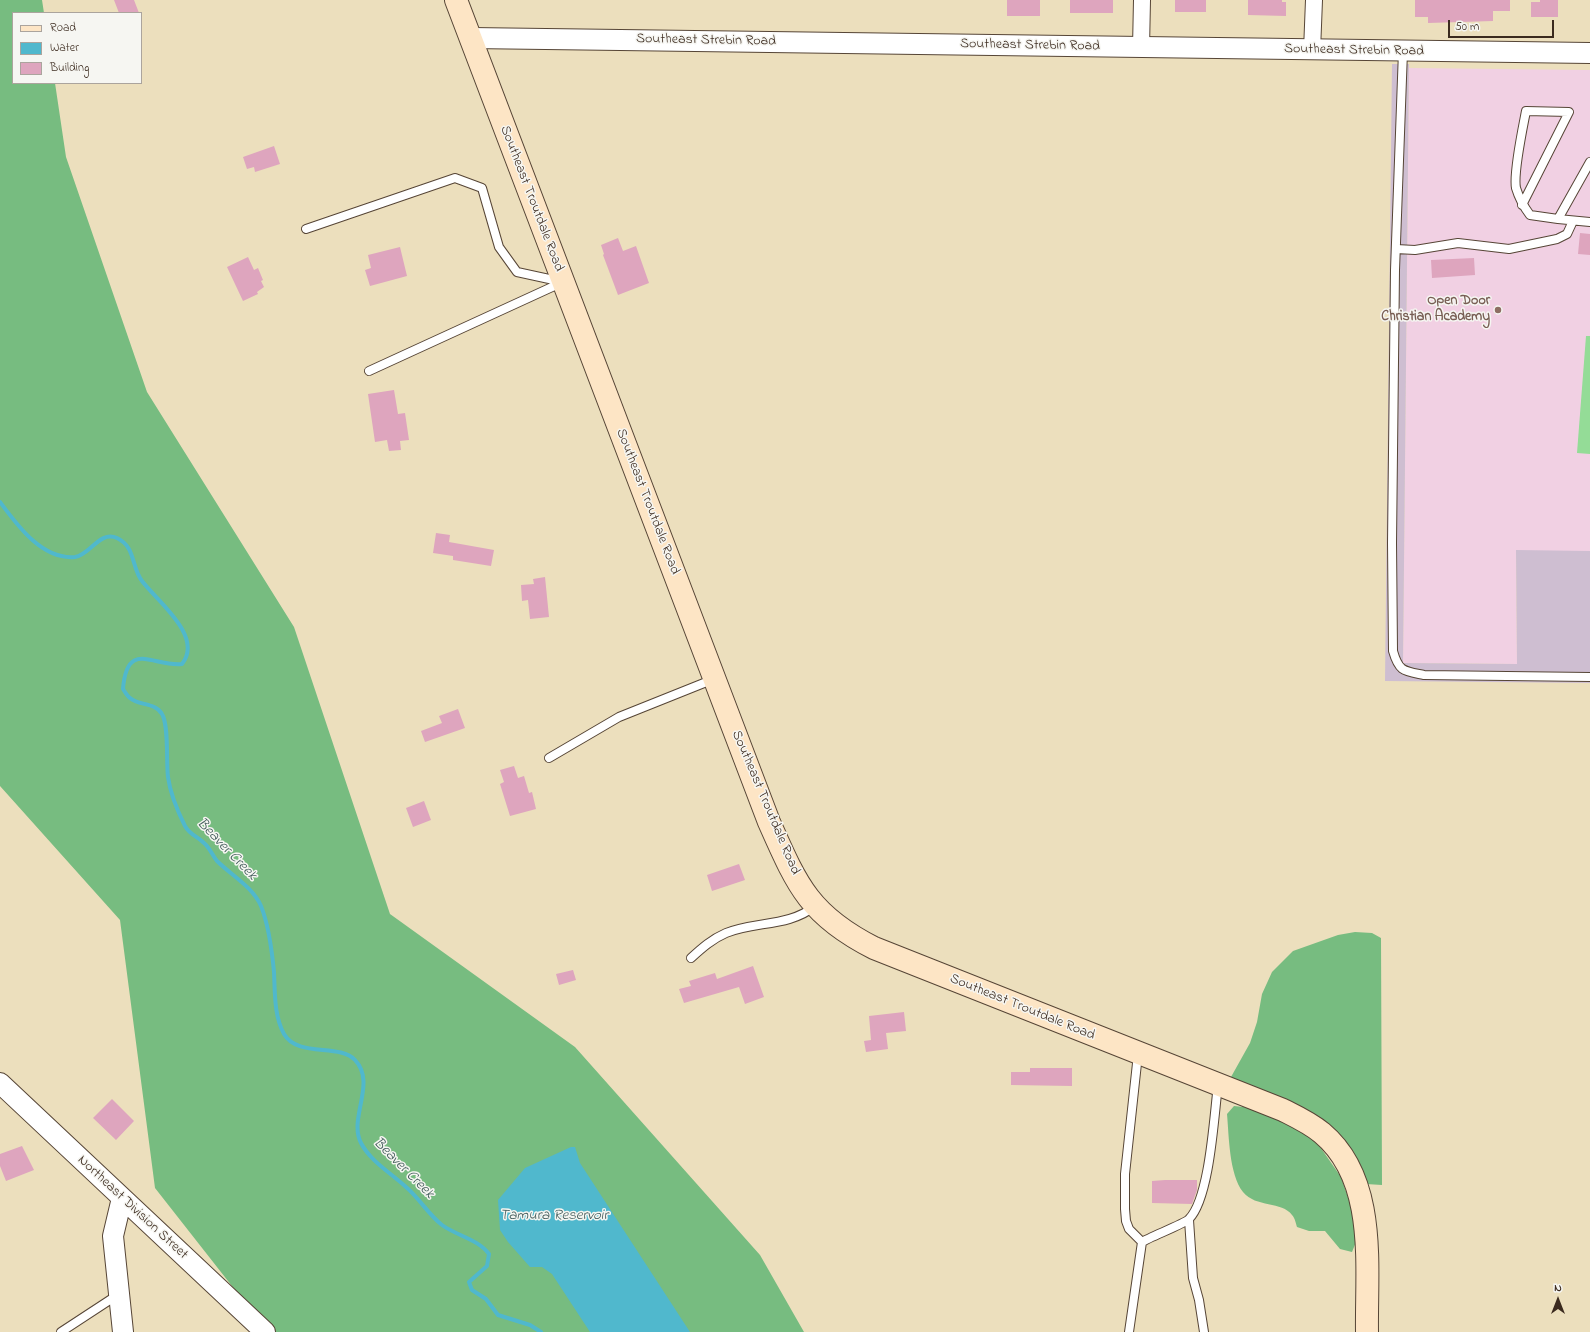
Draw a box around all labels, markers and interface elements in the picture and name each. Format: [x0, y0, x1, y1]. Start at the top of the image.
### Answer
legend [12, 12, 142, 84]
scale bar [1450, 12, 1556, 38]
text: 50 m [1455, 18, 1479, 36]
text: Road [50, 19, 76, 37]
street label: Southeast Strebin Road [636, 31, 776, 51]
street label: Southeast Strebin Road [960, 36, 1100, 56]
text: Water [50, 39, 79, 57]
street label: Southeast Strebin Road [1284, 41, 1424, 61]
text: Building [50, 59, 89, 77]
street label: Southeast Troutdale Road [495, 124, 567, 274]
place label: Open Door Christian Academy [1381, 294, 1490, 326]
marker: Open Door Christian Academy [1493, 305, 1503, 315]
street label: Southeast Troutdale Road [611, 427, 683, 577]
street label: Southeast Troutdale Road [727, 728, 803, 878]
water label: Beaver Creek [192, 815, 260, 885]
street label: Southeast Troutdale Road [947, 971, 1097, 1045]
water label: Beaver Creek [369, 1135, 437, 1203]
street label: Northeast Division Street [73, 1152, 191, 1264]
water label: Tamura Reservoir [500, 1208, 608, 1226]
north arrow [1538, 1280, 1578, 1320]
text: N [1554, 1280, 1562, 1296]

